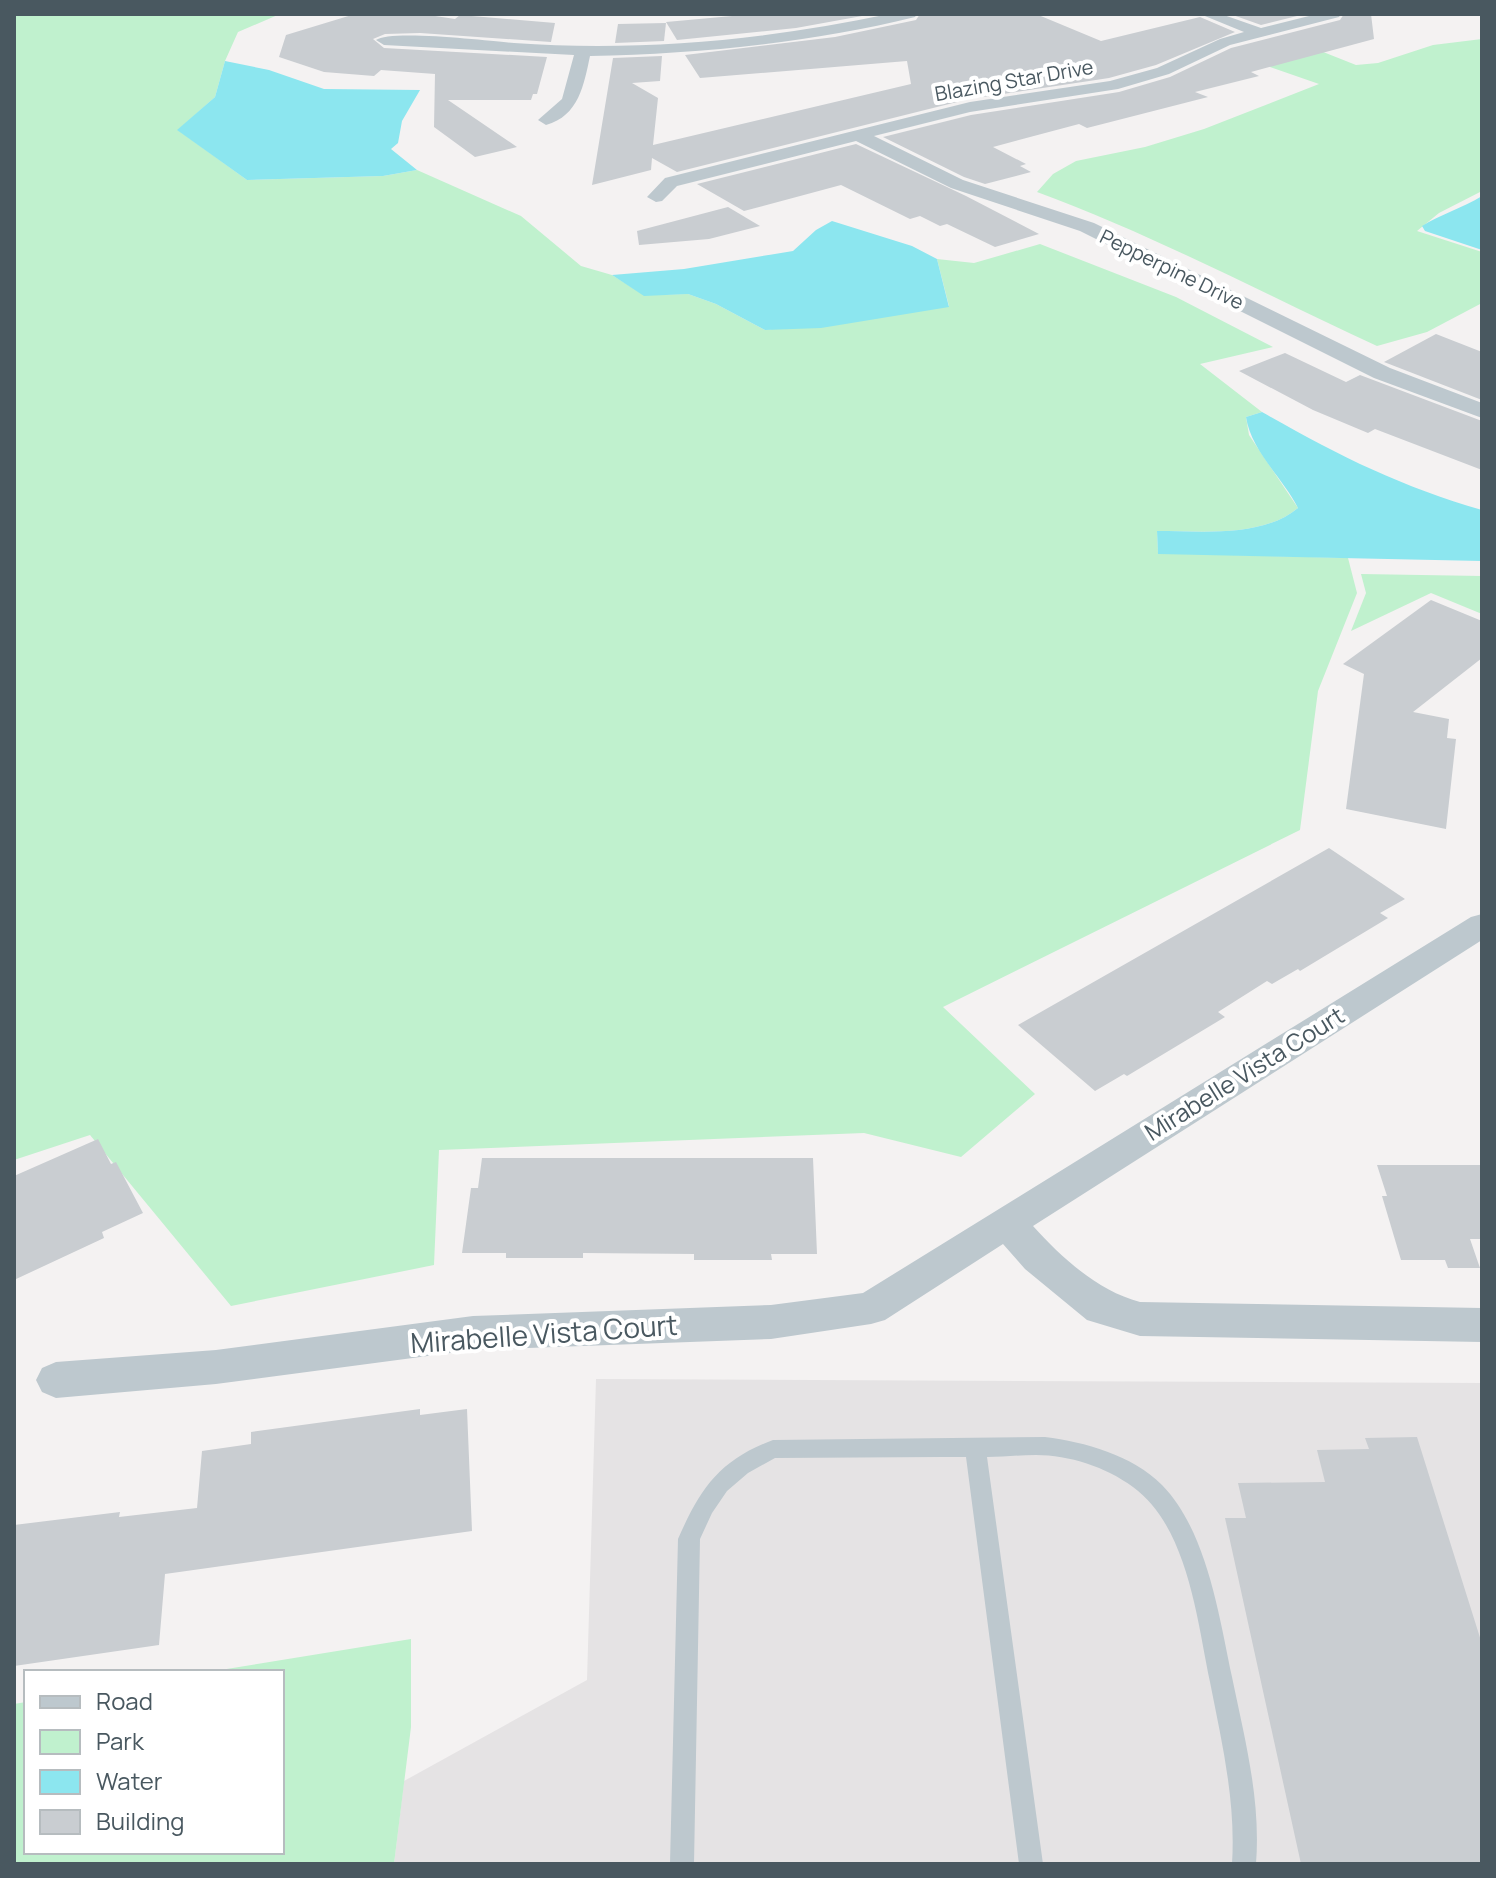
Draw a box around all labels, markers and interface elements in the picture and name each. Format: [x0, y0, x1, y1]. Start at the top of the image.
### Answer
street label: Blazing Star Drive [933, 53, 1095, 107]
street label: Pepperpine Drive [1096, 223, 1248, 315]
street label: Mirabelle Vista Court [1138, 998, 1350, 1148]
street label: Mirabelle Vista Court [409, 1305, 679, 1361]
legend [24, 1670, 284, 1854]
text: Road [96, 1684, 153, 1717]
text: Park [96, 1724, 145, 1757]
text: Water [96, 1764, 163, 1797]
text: Building [96, 1804, 184, 1837]

